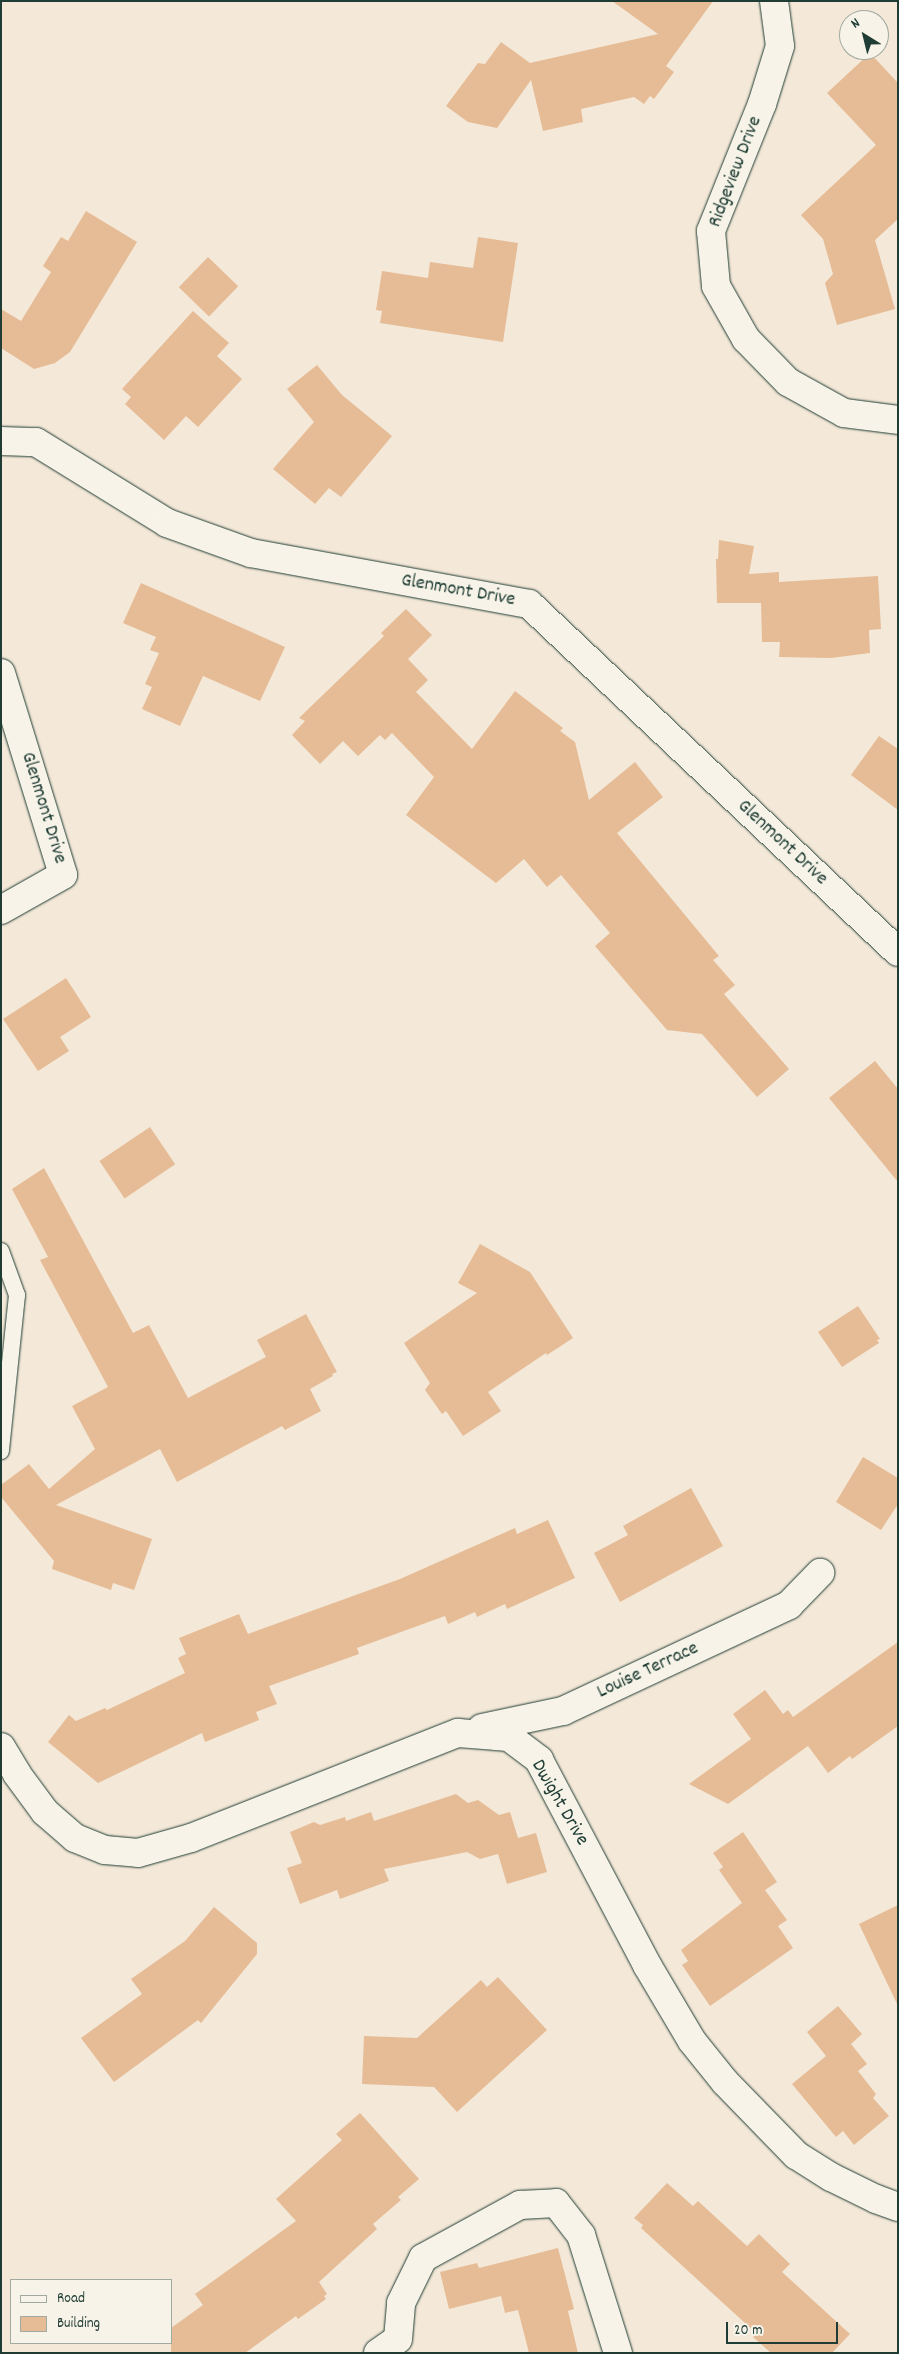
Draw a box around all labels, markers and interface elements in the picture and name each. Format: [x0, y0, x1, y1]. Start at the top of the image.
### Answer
north arrow [839, 10, 889, 60]
text: N [847, 14, 864, 34]
street label: Ridgeview Drive [704, 113, 768, 231]
street label: Glenmont Drive [399, 569, 517, 613]
street label: Glenmont Drive [15, 749, 71, 867]
street label: Glenmont Drive [732, 795, 832, 891]
street label: Louise Terrace [594, 1637, 702, 1705]
street label: Dwight Drive [525, 1756, 593, 1850]
legend [10, 2279, 172, 2344]
text: Road [57, 2288, 85, 2310]
scale bar [729, 2312, 842, 2344]
text: Building [57, 2313, 100, 2335]
text: 20 m [734, 2320, 762, 2342]

